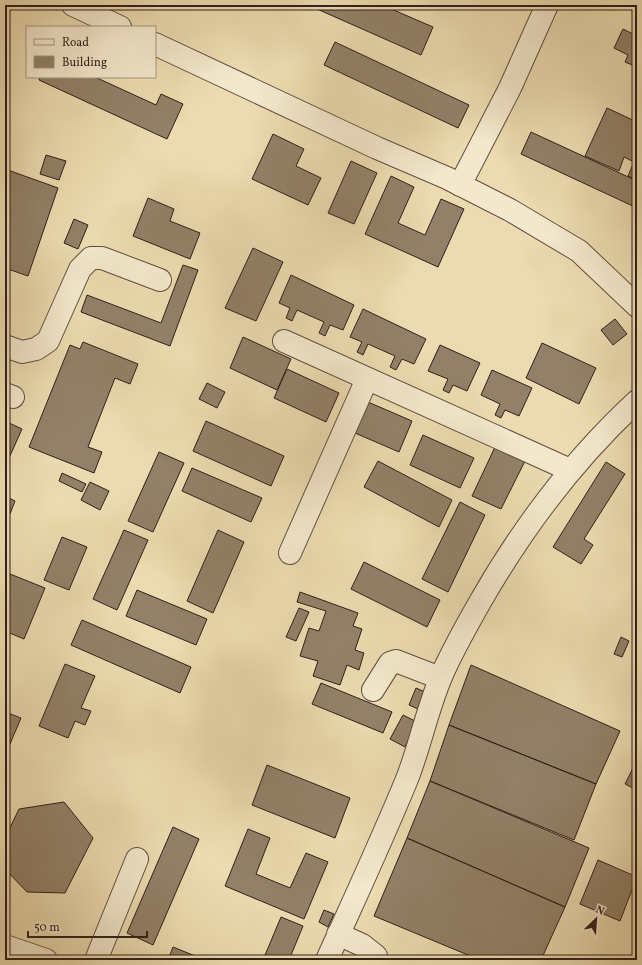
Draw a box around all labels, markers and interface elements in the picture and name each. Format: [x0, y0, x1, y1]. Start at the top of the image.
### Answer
legend [26, 26, 156, 78]
text: Road [62, 35, 89, 51]
text: Building [62, 55, 107, 71]
north arrow [576, 899, 616, 939]
text: N [593, 903, 606, 920]
scale bar [28, 913, 147, 939]
text: 50 m [34, 920, 60, 936]

